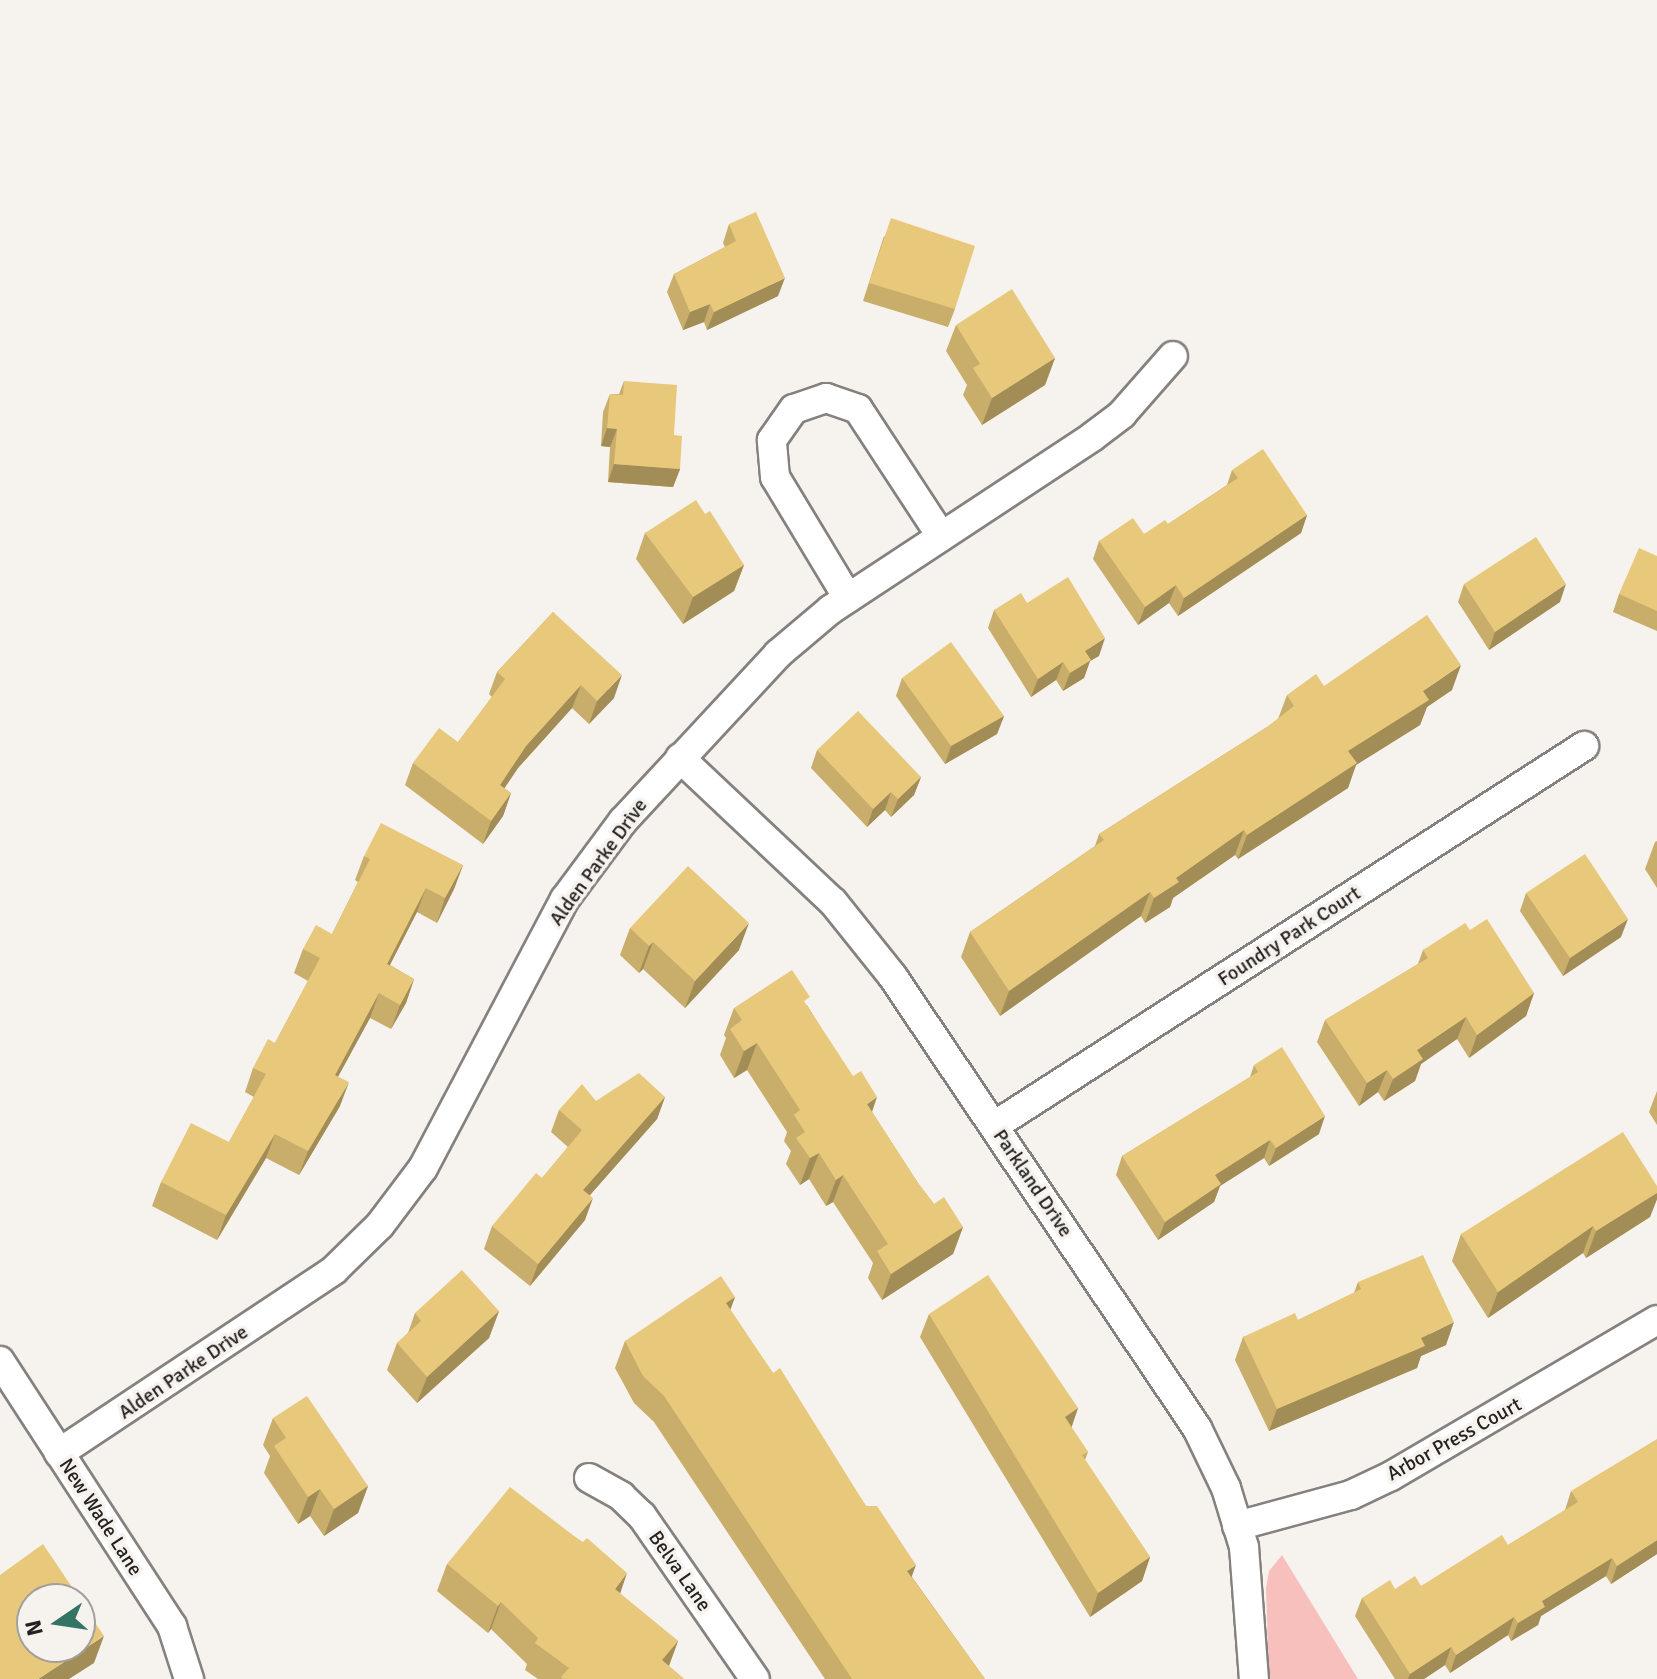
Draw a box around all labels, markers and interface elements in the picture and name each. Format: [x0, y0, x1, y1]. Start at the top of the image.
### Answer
street label: Alden Parke Drive [544, 794, 652, 930]
street label: Foundry Park Court [1213, 881, 1365, 991]
street label: Parkland Drive [988, 1125, 1078, 1241]
street label: Alden Parke Drive [114, 1320, 252, 1424]
street label: Arbor Press Court [1382, 1392, 1526, 1486]
street label: New Wade Lane [54, 1454, 148, 1580]
street label: Belva Lane [644, 1526, 716, 1616]
north arrow [16, 1583, 96, 1663]
text: N [19, 1618, 49, 1639]

